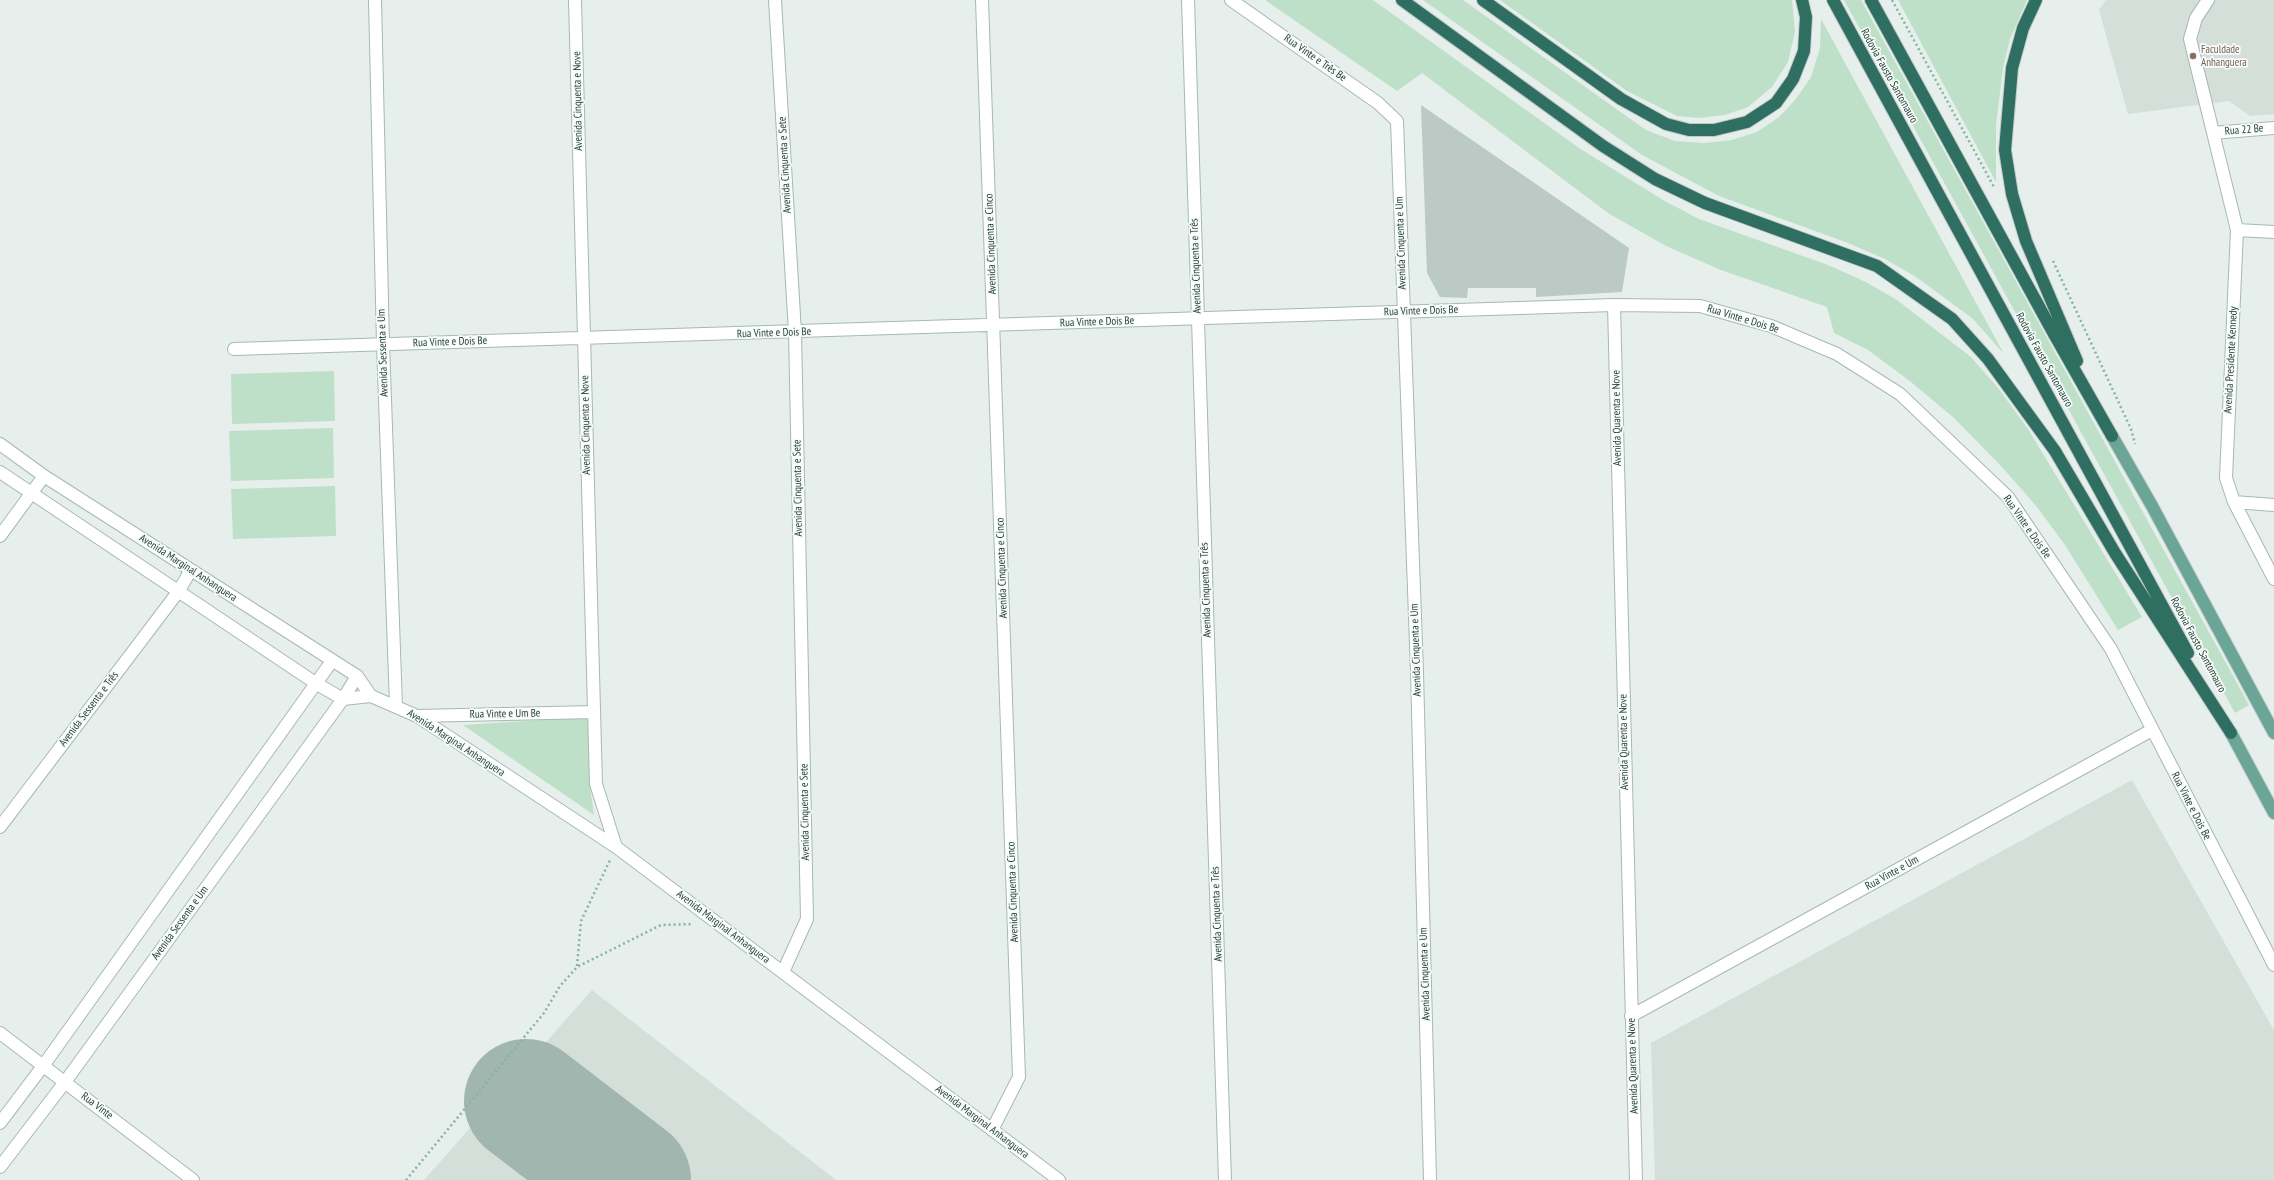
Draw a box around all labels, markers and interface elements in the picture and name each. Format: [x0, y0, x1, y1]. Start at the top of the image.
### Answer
street label: Rodovia Fausto Santomauro [1858, 27, 1920, 125]
street label: Rua Vinte e Três Be [1281, 32, 1349, 84]
place label: Faculdade Anhanguera [2201, 43, 2247, 69]
street label: Avenida Cinquenta e Nove [571, 51, 585, 151]
marker: Faculdade Anhanguera [2188, 51, 2198, 61]
street label: Avenida Cinquenta e Sete [776, 116, 794, 214]
street label: Rua 22 Be [2224, 122, 2264, 138]
street label: Avenida Cinquenta e Cinco [983, 193, 999, 295]
street label: Avenida Cinquenta e Um [1393, 196, 1409, 290]
street label: Avenida Cinquenta e Três [1188, 218, 1204, 314]
street label: Rua Vinte e Dois Be [1705, 302, 1781, 336]
street label: Rua Vinte e Dois Be [1384, 303, 1458, 319]
street label: Avenida Presidente Kennedy [2222, 306, 2240, 414]
street label: Avenida Sessenta e Um [375, 309, 391, 397]
street label: Rodovia Fausto Santomauro [2013, 311, 2075, 409]
street label: Rua Vinte e Dois Be [1060, 314, 1134, 330]
street label: Rua Vinte e Dois Be [737, 325, 811, 341]
street label: Rua Vinte e Dois Be [413, 334, 487, 350]
street label: Avenida Quarenta e Nove [1610, 370, 1624, 466]
street label: Avenida Cinquenta e Nove [579, 375, 593, 475]
street label: Avenida Cinquenta e Sete [791, 439, 805, 537]
street label: Rua Vinte e Dois Be [2000, 493, 2054, 561]
street label: Avenida Cinquenta e Cinco [994, 517, 1010, 619]
street label: Avenida Marginal Anhanguera [137, 532, 239, 604]
street label: Avenida Cinquenta e Três [1198, 542, 1214, 638]
street label: Rodovia Fausto Santomauro [2167, 595, 2229, 695]
street label: Avenida Cinquenta e Um [1408, 603, 1424, 697]
street label: Avenida Sessenta e Três [57, 669, 121, 749]
street label: Avenida Quarenta e Nove [1617, 694, 1631, 790]
street label: Avenida Marginal Anhanguera [405, 707, 507, 779]
street label: Rua Vinte e Um Be [470, 707, 540, 721]
street label: Avenida Cinquenta e Sete [798, 763, 812, 861]
street label: Rua Vinte e Dois Be [2168, 770, 2214, 842]
street label: Avenida Cinquenta e Cinco [1005, 841, 1021, 943]
street label: Rua Vinte e Um [1863, 853, 1921, 893]
street label: Avenida Cinquenta e Três [1209, 866, 1225, 962]
street label: Avenida Sessenta e Um [149, 884, 211, 962]
street label: Avenida Marginal Anhanguera [674, 888, 772, 966]
street label: Avenida Cinquenta e Um [1417, 927, 1433, 1021]
street label: Avenida Quarenta e Nove [1625, 1018, 1641, 1114]
street label: Avenida Marginal Anhanguera [933, 1083, 1031, 1161]
street label: Rua Vinte [78, 1090, 116, 1122]

